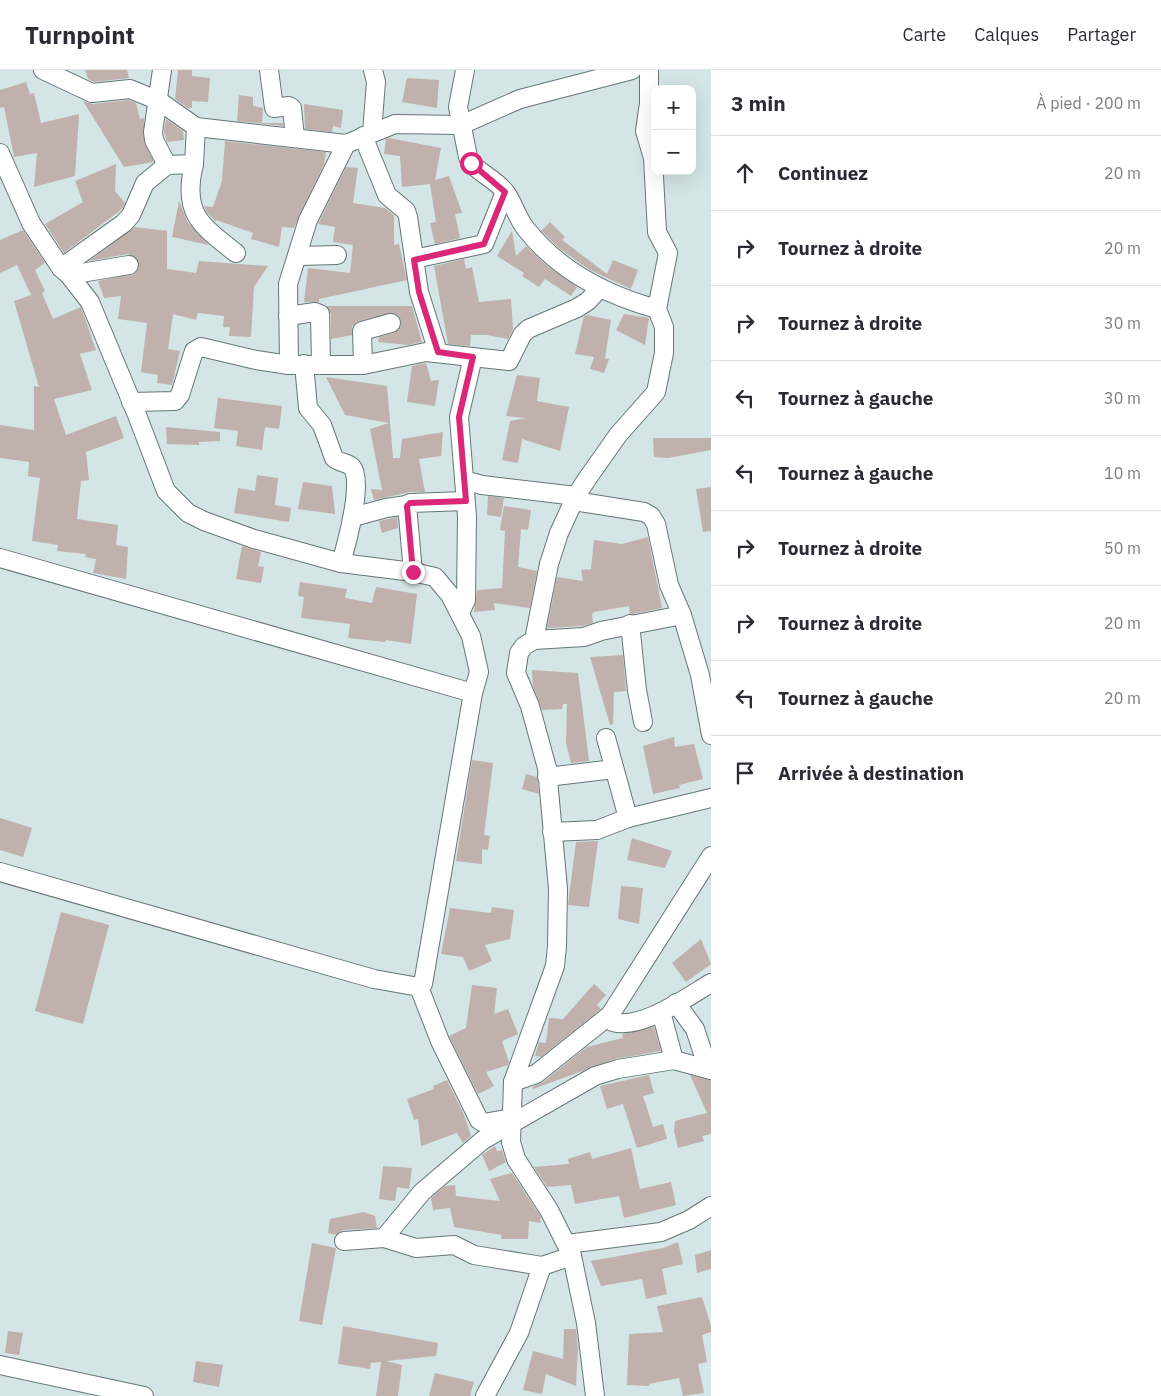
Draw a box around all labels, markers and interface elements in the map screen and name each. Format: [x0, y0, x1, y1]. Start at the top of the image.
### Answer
text: Turnpoint [25, 19, 135, 51]
text: Carte [903, 23, 946, 46]
text: Calques [974, 23, 1039, 46]
text: Partager [1067, 23, 1136, 46]
map controls [651, 85, 696, 175]
button: + [651, 85, 696, 130]
text: 3 min [731, 89, 786, 117]
text: À pied · 200 m [1036, 93, 1141, 113]
button: − [651, 130, 696, 175]
route start [460, 152, 483, 175]
icon: ahead [731, 159, 759, 187]
text: Continuez [778, 161, 868, 185]
text: 20 m [1104, 163, 1141, 183]
icon: right [731, 234, 759, 262]
text: Tournez à droite [778, 236, 922, 260]
text: 20 m [1104, 238, 1141, 258]
icon: right [731, 309, 759, 337]
text: Tournez à droite [778, 311, 922, 335]
text: 30 m [1104, 313, 1141, 333]
icon: left [731, 384, 759, 412]
text: Tournez à gauche [778, 386, 934, 410]
text: 30 m [1104, 388, 1141, 408]
icon: left [731, 459, 759, 487]
text: Tournez à gauche [778, 461, 934, 485]
text: 10 m [1104, 463, 1141, 483]
icon: right [731, 534, 759, 562]
text: Tournez à droite [778, 536, 922, 560]
text: 50 m [1104, 538, 1141, 558]
route end [402, 561, 425, 584]
icon: right [731, 609, 759, 637]
text: Tournez à droite [778, 611, 922, 635]
text: 20 m [1104, 613, 1141, 633]
icon: left [731, 684, 759, 712]
text: Tournez à gauche [778, 686, 934, 710]
text: 20 m [1104, 688, 1141, 708]
icon: arrive [731, 759, 759, 787]
text: Arrivée à destination [778, 761, 964, 785]

